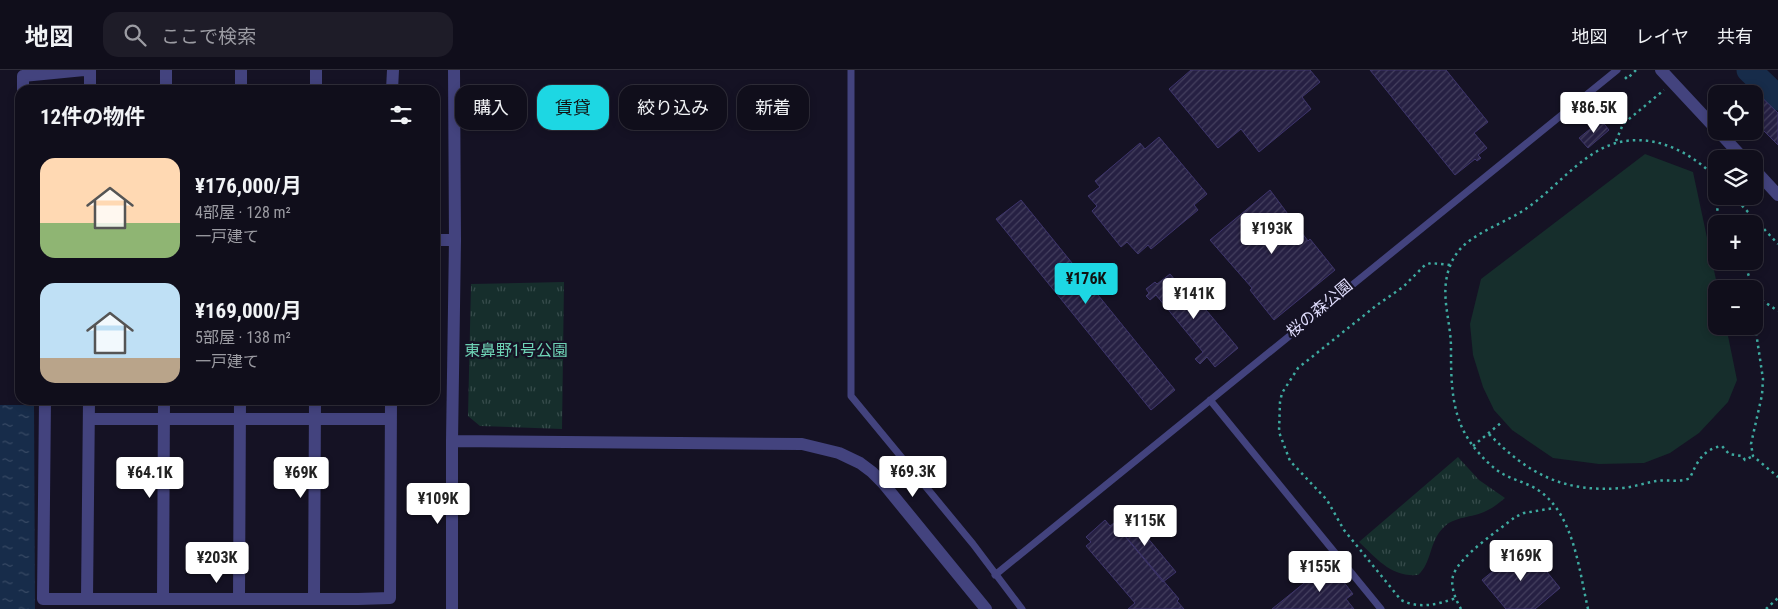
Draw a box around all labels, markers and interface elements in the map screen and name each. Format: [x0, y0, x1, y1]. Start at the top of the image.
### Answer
search box [103, 12, 453, 57]
icon: search [121, 21, 149, 49]
text: 地図 [25, 23, 73, 51]
text: ここで検索 [161, 25, 256, 48]
text: 地図 [1572, 26, 1608, 47]
text: レイヤ [1636, 26, 1689, 47]
text: 共有 [1717, 26, 1753, 47]
chip: 購入 [455, 85, 527, 130]
chip: 賃貸 [537, 85, 609, 130]
chip: 絞り込み [619, 85, 727, 130]
chip: 新着 [737, 85, 809, 130]
map controls [1708, 85, 1763, 335]
button: locate [1708, 85, 1763, 140]
pin: ¥86.5K [1553, 92, 1635, 134]
text: ¥86.5K [1571, 98, 1617, 117]
icon: filters [387, 101, 415, 129]
text: 12件の物件 [40, 105, 145, 129]
button: layers [1708, 150, 1763, 205]
text: ¥176,000/月 [195, 174, 302, 198]
icon: home [80, 178, 140, 238]
text: 4部屋 · 128 m² [195, 203, 291, 222]
pin: ¥193K [1237, 212, 1307, 255]
button: + [1708, 215, 1763, 270]
text: ¥193K [1252, 219, 1292, 238]
text: 一戸建て [195, 227, 259, 246]
pin: ¥176K [1051, 262, 1121, 305]
text: ¥176K [1066, 269, 1106, 288]
street label: 桜の森公園 [1283, 275, 1356, 341]
pin: ¥141K [1159, 278, 1229, 320]
button: − [1708, 280, 1763, 335]
text: ¥141K [1174, 284, 1214, 303]
text: ¥169,000/月 [195, 299, 302, 323]
icon: home [80, 303, 140, 363]
text: 5部屋 · 138 m² [195, 328, 291, 347]
park label: 東鼻野1号公園 [464, 341, 568, 360]
text: 一戸建て [195, 352, 259, 371]
pin: ¥64.1K [109, 456, 191, 499]
pin: ¥69K [271, 456, 331, 499]
pin: ¥69.3K [872, 456, 954, 498]
text: ¥69.3K [890, 462, 936, 481]
text: ¥64.1K [127, 463, 173, 482]
text: ¥69K [285, 463, 317, 482]
pin: ¥109K [403, 482, 473, 525]
text: ¥109K [418, 489, 458, 508]
pin: ¥115K [1110, 504, 1180, 547]
text: ¥115K [1125, 511, 1165, 530]
pin: ¥169K [1486, 540, 1556, 582]
pin: ¥203K [182, 542, 252, 584]
text: ¥169K [1501, 546, 1541, 565]
text: ¥203K [197, 548, 237, 567]
pin: ¥155K [1285, 550, 1355, 593]
text: ¥155K [1300, 557, 1340, 576]

